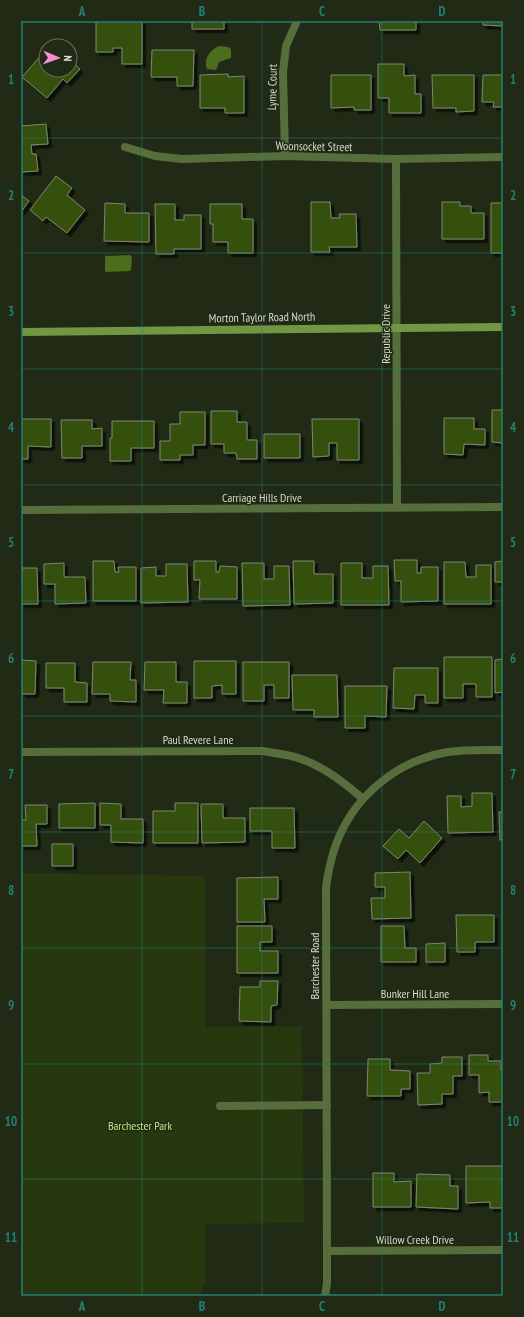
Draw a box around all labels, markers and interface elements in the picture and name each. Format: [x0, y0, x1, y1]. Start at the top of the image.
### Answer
text: A [78, 3, 86, 20]
text: B [199, 3, 205, 20]
text: C [319, 3, 325, 20]
text: D [439, 3, 446, 20]
north arrow [38, 38, 78, 78]
text: N [61, 55, 75, 62]
street label: Lyme Court [264, 63, 280, 110]
text: 1 [8, 71, 14, 88]
text: 1 [510, 71, 516, 88]
street label: Woonsocket Street [275, 138, 353, 154]
text: 2 [8, 187, 14, 204]
text: 2 [510, 187, 516, 204]
text: 3 [8, 303, 14, 320]
text: 3 [510, 303, 516, 320]
street label: Republic Drive [378, 304, 393, 364]
street label: Morton Taylor Road North [209, 309, 315, 325]
text: 4 [8, 419, 15, 436]
text: 4 [510, 419, 517, 436]
street label: Carriage Hills Drive [222, 490, 302, 505]
text: 5 [8, 534, 14, 551]
text: 5 [510, 534, 516, 551]
text: 6 [8, 650, 14, 667]
text: 6 [510, 650, 516, 667]
street label: Paul Revere Lane [163, 732, 233, 747]
text: 7 [8, 766, 14, 783]
text: 7 [510, 766, 516, 783]
text: 8 [8, 882, 14, 899]
text: 8 [510, 882, 516, 899]
street label: Barchester Road [307, 933, 322, 999]
street label: Bunker Hill Lane [381, 986, 449, 1001]
text: 9 [8, 997, 14, 1014]
text: 9 [510, 997, 516, 1014]
text: 10 [5, 1113, 17, 1130]
text: 10 [507, 1113, 519, 1130]
park label: Barchester Park [108, 1118, 172, 1133]
text: 11 [5, 1229, 17, 1246]
text: 11 [507, 1229, 519, 1246]
street label: Willow Creek Drive [376, 1232, 454, 1247]
text: A [78, 1298, 86, 1315]
text: B [199, 1298, 205, 1315]
text: C [319, 1298, 325, 1315]
text: D [439, 1298, 446, 1315]

